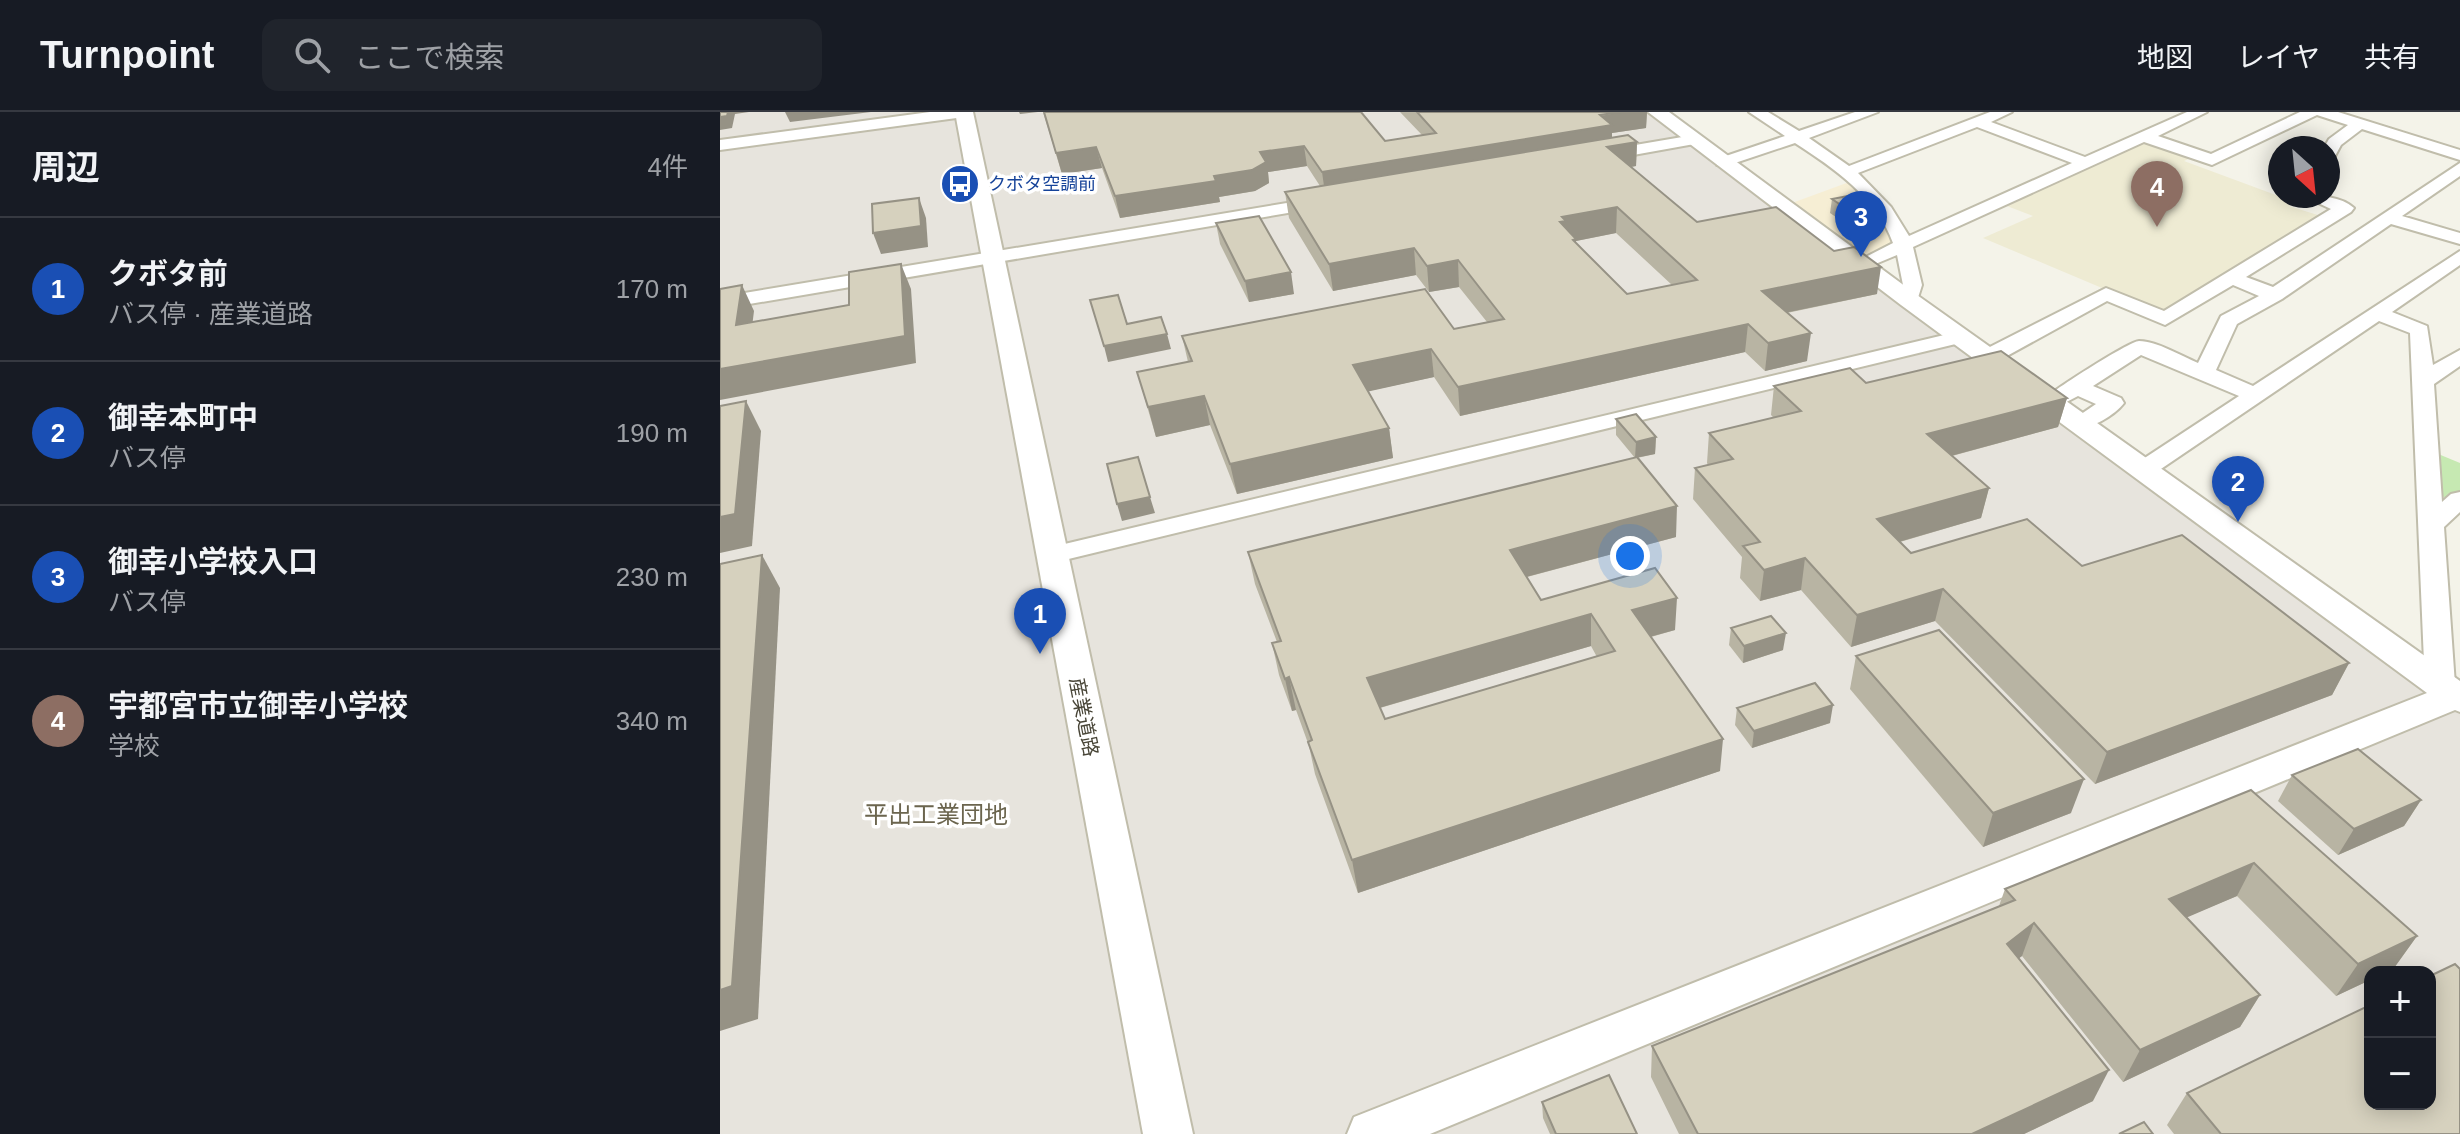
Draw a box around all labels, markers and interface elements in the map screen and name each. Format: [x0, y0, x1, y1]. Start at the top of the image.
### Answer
search box [262, 19, 822, 91]
icon: search [290, 33, 334, 77]
text: Turnpoint [40, 34, 214, 76]
text: ここで検索 [354, 41, 504, 74]
text: 地図 [2137, 42, 2193, 73]
text: レイヤ [2237, 42, 2320, 73]
text: 共有 [2364, 42, 2420, 73]
north arrow [2268, 136, 2340, 208]
text: 周辺 [32, 148, 100, 186]
text: 4件 [648, 152, 688, 182]
pin: 4 [2131, 161, 2183, 227]
bus stop icon: クボタ空調前 [939, 163, 981, 205]
place label: クボタ空調前 [988, 174, 1096, 194]
pin: 3 [1835, 191, 1887, 257]
text: クボタ前 [108, 257, 228, 290]
text: 1 [51, 274, 65, 304]
text: 170 m [616, 274, 688, 304]
text: バス停 · 産業道路 [108, 299, 313, 329]
text: 御幸本町中 [108, 401, 258, 434]
text: 2 [51, 418, 65, 448]
text: 190 m [616, 418, 688, 448]
text: バス停 [108, 443, 186, 473]
pin: 2 [2212, 456, 2264, 522]
your location [1610, 536, 1650, 576]
text: 御幸小学校入口 [108, 545, 318, 578]
text: 3 [51, 562, 65, 592]
text: 230 m [616, 562, 688, 592]
text: バス停 [108, 587, 186, 617]
pin: 1 [1014, 588, 1066, 654]
street label: 産業道路 [1066, 676, 1102, 758]
text: 宇都宮市立御幸小学校 [108, 689, 408, 722]
text: 4 [51, 706, 65, 736]
text: 340 m [616, 706, 688, 736]
text: 学校 [108, 731, 160, 761]
district label: 平出工業団地 [864, 801, 1008, 828]
map controls [2364, 966, 2436, 1110]
button: + [2364, 966, 2436, 1038]
button: − [2364, 1038, 2436, 1110]

